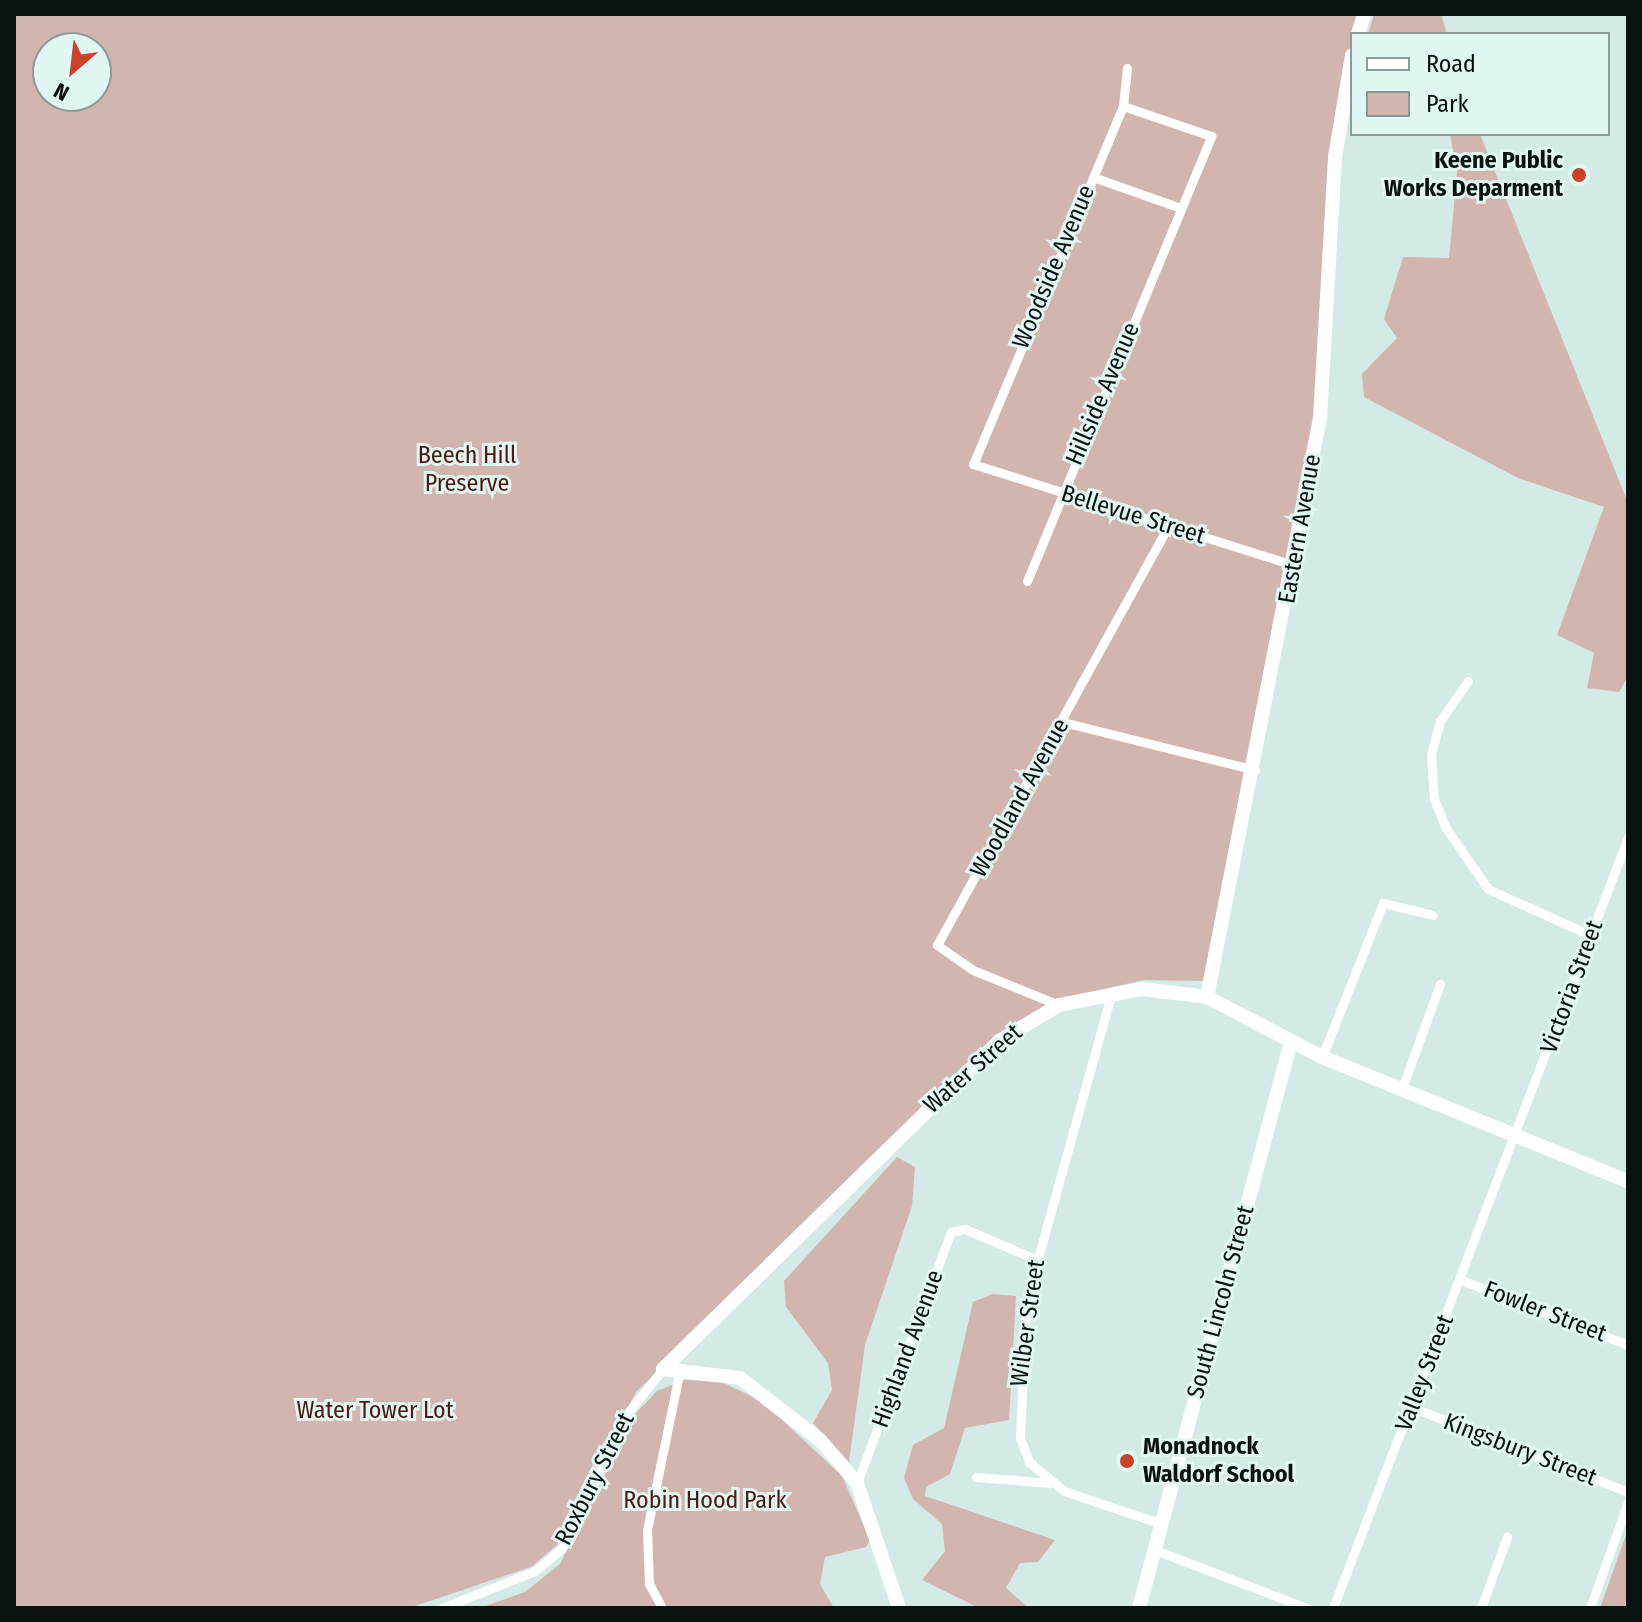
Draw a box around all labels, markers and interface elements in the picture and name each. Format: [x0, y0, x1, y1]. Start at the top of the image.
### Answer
north arrow [32, 32, 112, 112]
legend [1350, 32, 1610, 136]
text: Road [1426, 50, 1476, 78]
text: N [49, 77, 74, 107]
text: Park [1426, 90, 1469, 118]
place label: Keene Public Works Deparment [1384, 147, 1563, 203]
marker: Keene Public Works Deparment [1570, 166, 1588, 184]
street label: Woodside Avenue [1007, 181, 1101, 353]
street label: Hillside Avenue [1060, 318, 1146, 470]
park label: Beech Hill Preserve [418, 442, 516, 498]
street label: Eastern Avenue [1273, 452, 1327, 606]
street label: Bellevue Street [1058, 479, 1208, 551]
street label: Woodland Avenue [964, 714, 1076, 882]
street label: Victoria Street [1535, 917, 1609, 1057]
street label: Water Street [918, 1018, 1028, 1120]
street label: South Lincoln Street [1181, 1202, 1261, 1402]
street label: Wilber Street [1005, 1258, 1051, 1388]
street label: Highland Avenue [866, 1266, 950, 1432]
street label: Fowler Street [1480, 1275, 1610, 1349]
street label: Valley Street [1390, 1311, 1460, 1435]
park label: Water Tower Lot [297, 1397, 453, 1425]
street label: Roxbury Street [549, 1408, 641, 1550]
street label: Kingsbury Street [1439, 1408, 1601, 1492]
place label: Monadnock Waldorf School [1143, 1433, 1294, 1489]
marker: Monadnock Waldorf School [1118, 1452, 1136, 1470]
park label: Robin Hood Park [623, 1487, 787, 1515]

